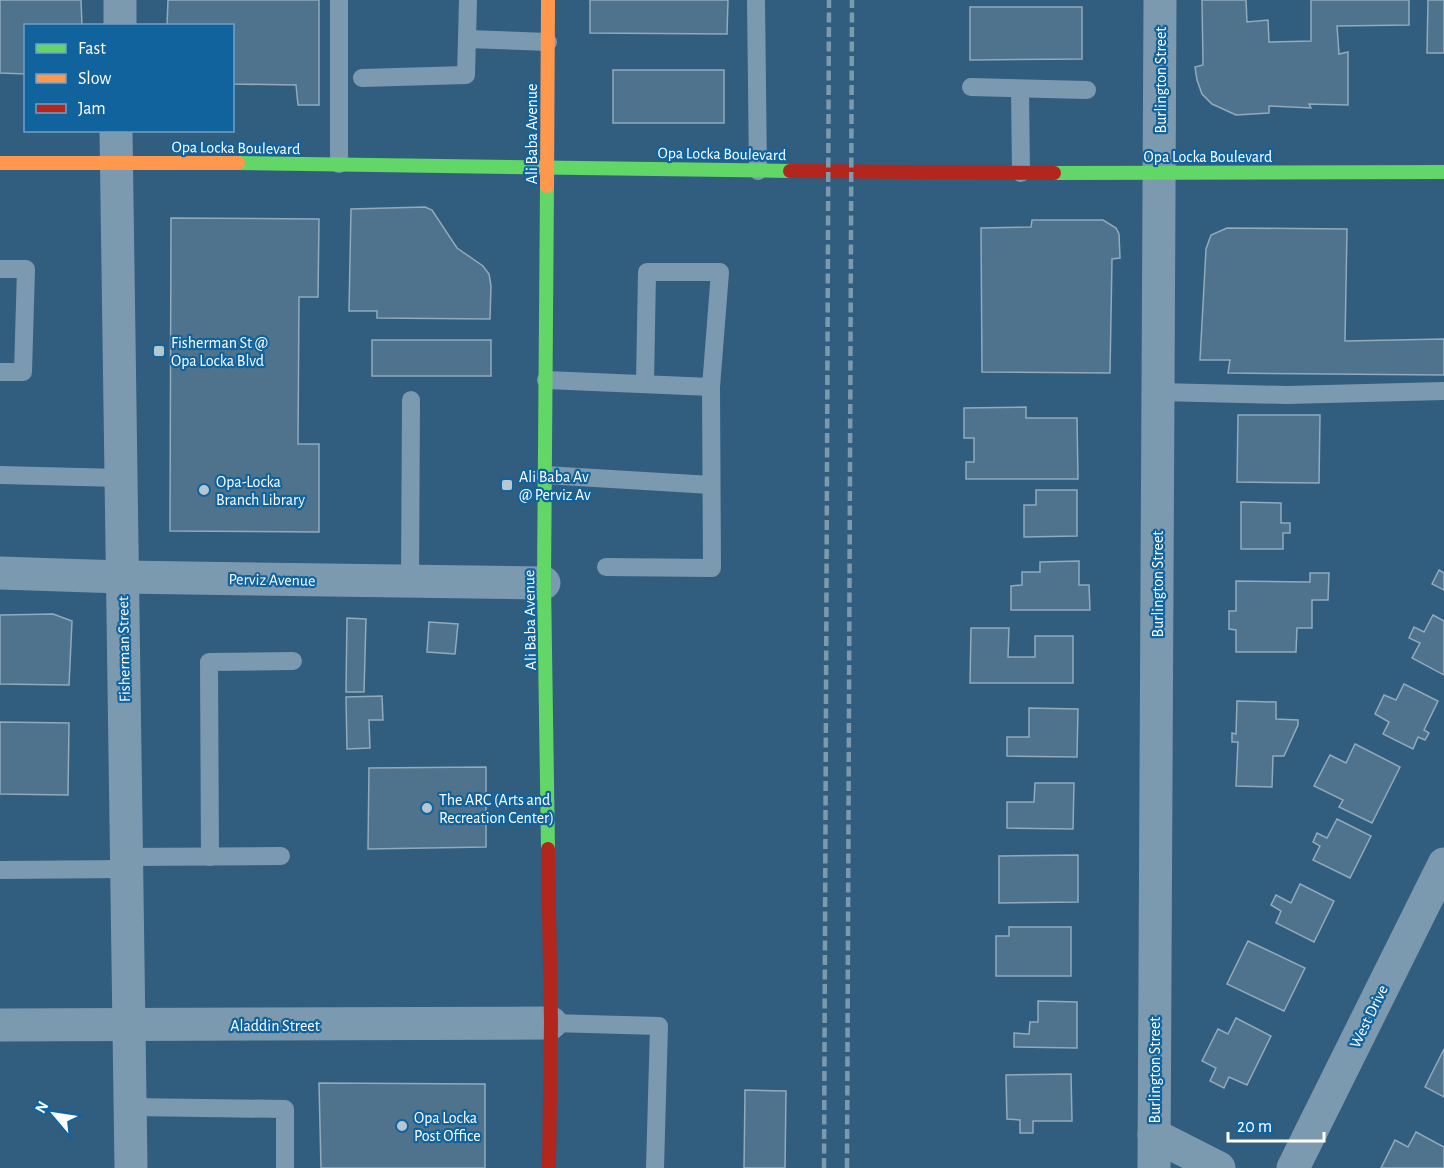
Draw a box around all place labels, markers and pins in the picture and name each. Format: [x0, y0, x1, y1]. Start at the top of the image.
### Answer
place label: Fisherman St @ Opa Locka Blvd [171, 335, 268, 369]
marker: Fisherman St @ Opa Locka Blvd [152, 344, 166, 358]
place label: Ali Baba Av @ Perviz Av [519, 469, 591, 503]
place label: Opa-Locka Branch Library [216, 474, 305, 509]
marker: Ali Baba Av @ Perviz Av [500, 478, 514, 492]
marker: Opa-Locka Branch Library [197, 483, 211, 497]
place label: The ARC (Arts and Recreation Center) [439, 792, 554, 826]
marker: The ARC (Arts and Recreation Center) [420, 801, 434, 815]
place label: Opa Locka Post Office [414, 1110, 481, 1144]
marker: Opa Locka Post Office [395, 1119, 409, 1133]

